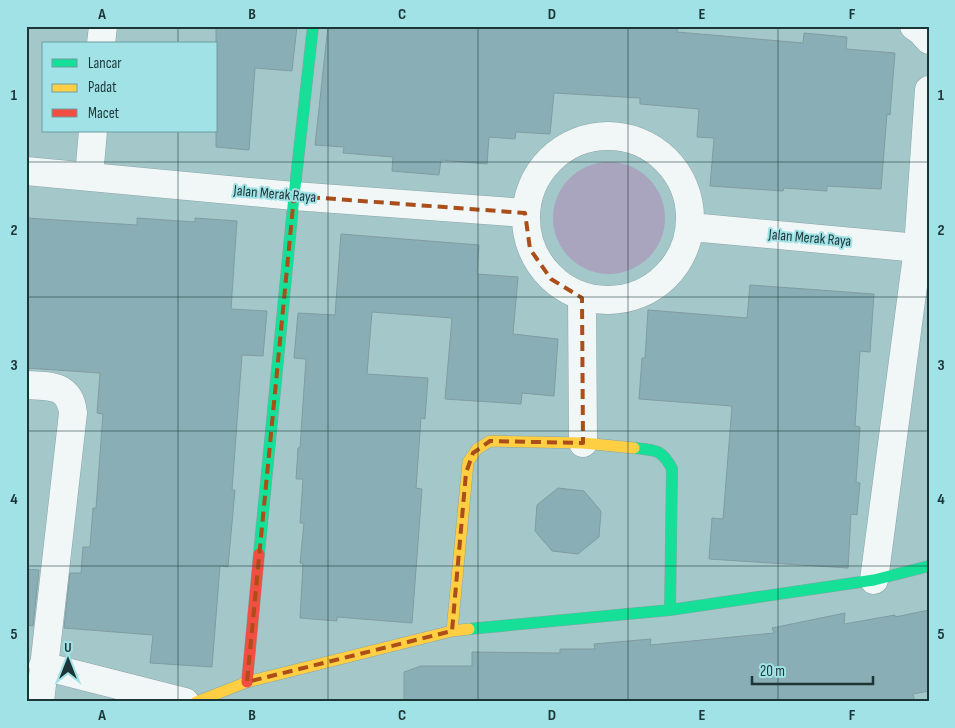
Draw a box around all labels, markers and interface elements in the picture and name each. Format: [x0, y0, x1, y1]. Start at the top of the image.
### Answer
text: A [97, 5, 106, 24]
text: B [248, 5, 256, 24]
text: C [398, 5, 406, 24]
text: D [548, 5, 556, 24]
text: E [699, 5, 706, 24]
text: F [849, 5, 856, 24]
legend [42, 42, 218, 132]
text: Lancar [88, 54, 122, 73]
text: Padat [88, 78, 117, 97]
text: 1 [11, 86, 18, 105]
text: 1 [938, 86, 945, 105]
text: Macet [88, 104, 120, 123]
street label: Jalan Merak Raya [232, 181, 317, 207]
text: 2 [10, 221, 18, 240]
text: 2 [937, 221, 945, 240]
street label: Jalan Merak Raya [767, 225, 852, 251]
text: 3 [10, 356, 18, 375]
text: 3 [937, 356, 945, 375]
text: 4 [10, 490, 18, 509]
text: 4 [937, 490, 945, 509]
text: 5 [10, 625, 18, 644]
text: 5 [937, 625, 945, 644]
north arrow [42, 636, 92, 686]
text: U [64, 639, 72, 656]
scale bar [752, 653, 874, 685]
text: 20 m [760, 662, 785, 681]
text: A [97, 706, 106, 725]
text: B [248, 706, 256, 725]
text: C [398, 706, 406, 725]
text: D [548, 706, 556, 725]
text: E [699, 706, 706, 725]
text: F [849, 706, 856, 725]

